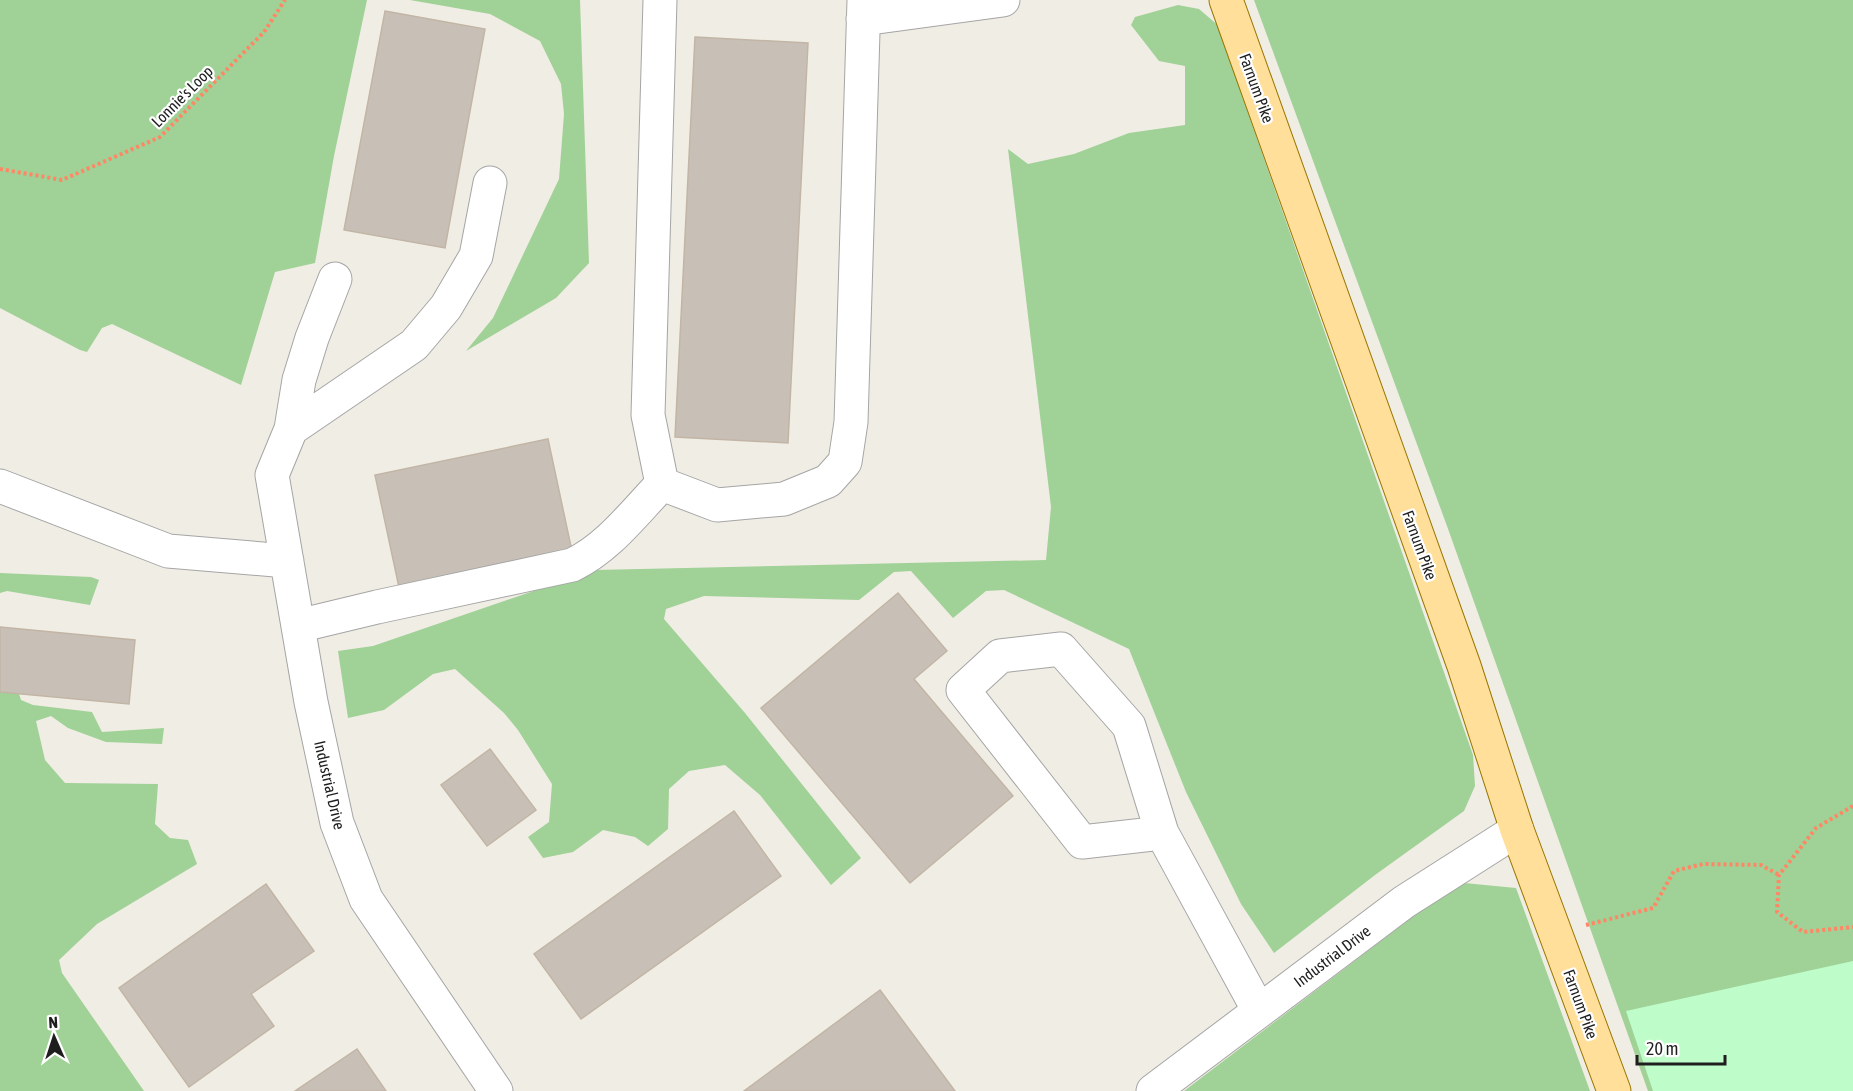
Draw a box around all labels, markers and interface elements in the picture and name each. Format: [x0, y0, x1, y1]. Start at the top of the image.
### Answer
street label: Farnum Pike [1236, 51, 1278, 125]
street label: Lonnie's Loop [148, 62, 217, 131]
street label: Farnum Pike [1399, 508, 1441, 582]
street label: Industrial Drive [311, 739, 349, 831]
street label: Industrial Drive [1290, 922, 1374, 990]
street label: Farnum Pike [1560, 967, 1602, 1041]
north arrow [24, 1007, 84, 1067]
text: N [48, 1013, 58, 1031]
scale bar [1637, 1028, 1726, 1066]
text: 20 m [1646, 1038, 1678, 1059]

